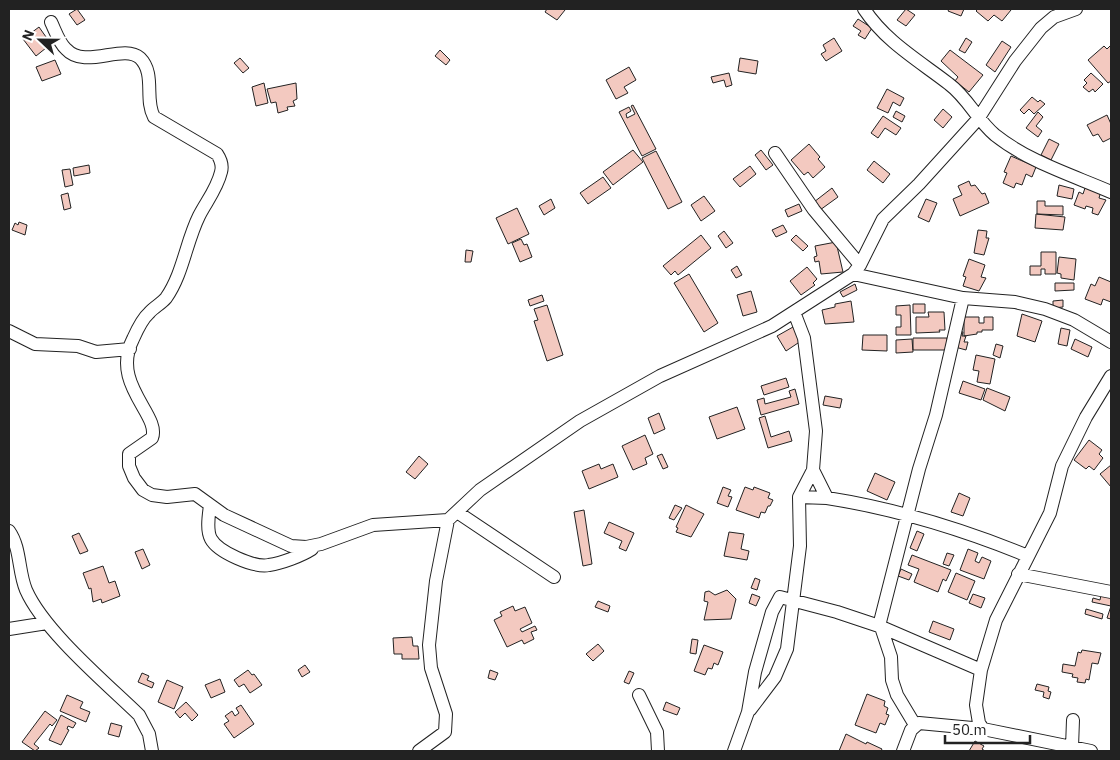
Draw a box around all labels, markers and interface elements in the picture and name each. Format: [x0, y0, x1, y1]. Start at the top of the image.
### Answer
north arrow [15, 15, 65, 65]
text: N [18, 27, 38, 43]
scale bar [945, 712, 1030, 744]
text: 50 m [952, 720, 987, 739]

